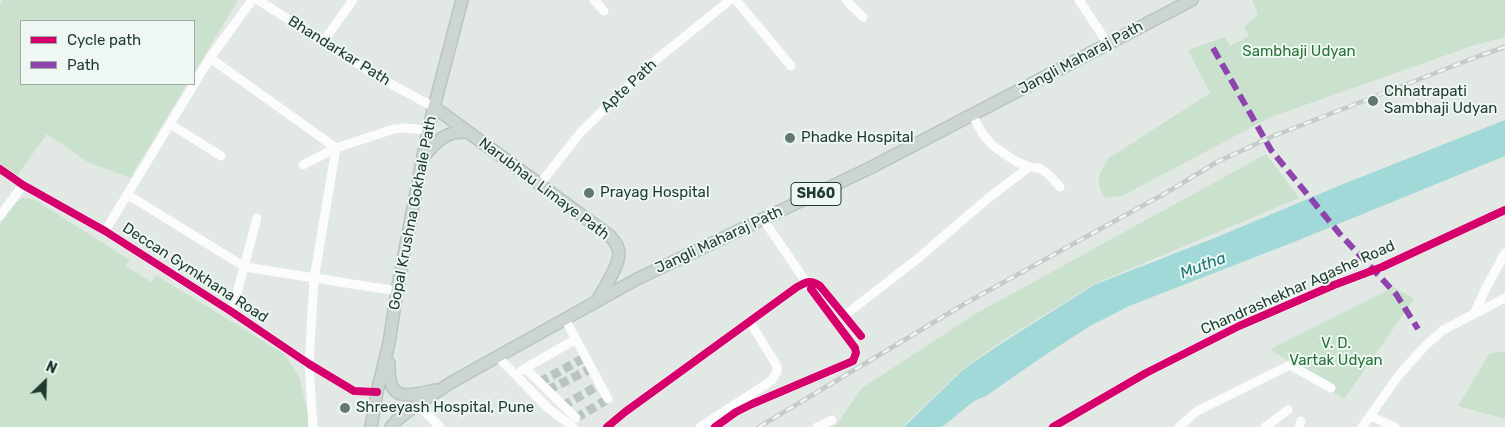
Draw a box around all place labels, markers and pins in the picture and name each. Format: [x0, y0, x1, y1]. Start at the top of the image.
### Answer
place label: Chhatrapati Sambhaji Udyan [1384, 83, 1497, 118]
marker: Chhatrapati Sambhaji Udyan [1366, 94, 1380, 108]
place label: Phadke Hospital [801, 129, 914, 147]
marker: Phadke Hospital [783, 131, 797, 145]
place label: Prayag Hospital [600, 184, 710, 202]
marker: Prayag Hospital [582, 186, 596, 200]
place label: Shreeyash Hospital, Pune [356, 399, 534, 417]
marker: Shreeyash Hospital, Pune [338, 401, 352, 415]

